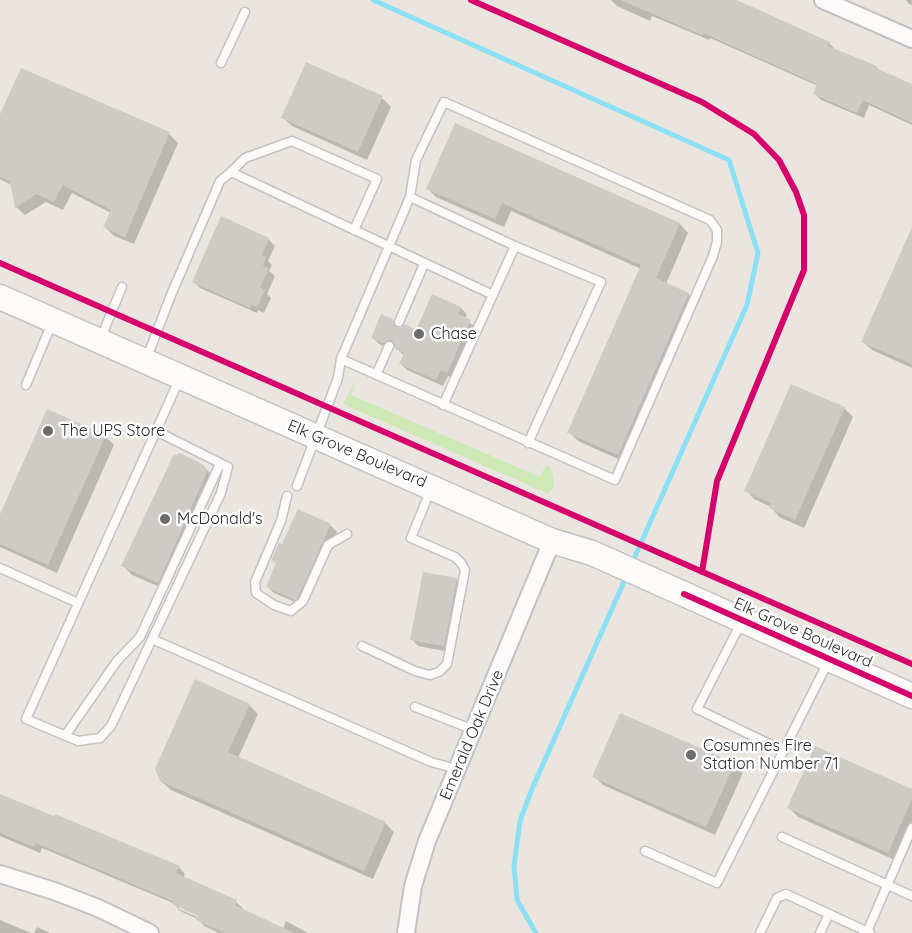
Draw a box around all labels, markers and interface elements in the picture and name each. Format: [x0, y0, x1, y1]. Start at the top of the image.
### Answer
place label: Chase [431, 324, 477, 344]
marker: Chase [412, 327, 426, 341]
street label: Elk Grove Boulevard [285, 416, 429, 492]
place label: The UPS Store [60, 421, 165, 441]
marker: The UPS Store [41, 424, 55, 438]
place label: McDonald's [177, 509, 263, 529]
marker: McDonald's [158, 512, 172, 526]
street label: Elk Grove Boulevard [731, 594, 875, 672]
street label: Emerald Oak Drive [436, 667, 508, 803]
place label: Cosumnes Fire Station Number 71 [703, 736, 839, 774]
marker: Cosumnes Fire Station Number 71 [684, 748, 698, 762]

